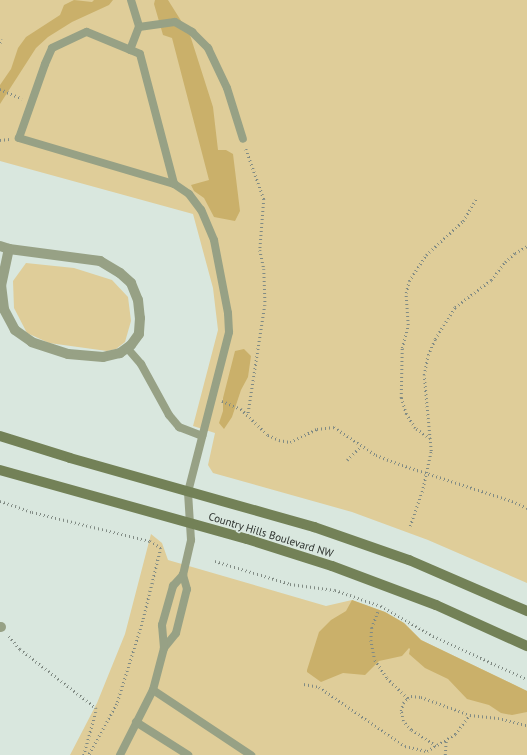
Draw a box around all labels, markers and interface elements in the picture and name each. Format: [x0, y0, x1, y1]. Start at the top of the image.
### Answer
street label: Country Hills Boulevard NW [207, 510, 335, 560]

